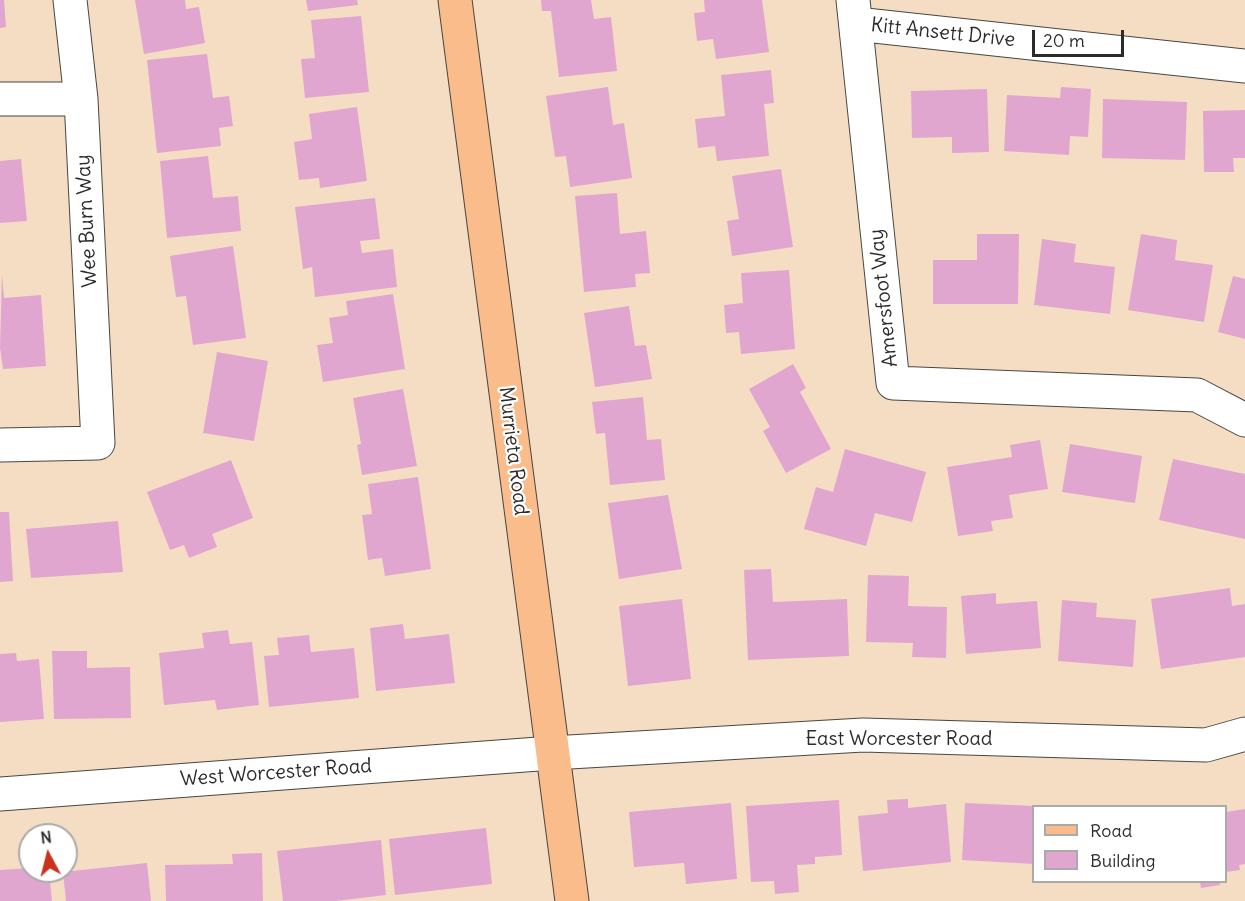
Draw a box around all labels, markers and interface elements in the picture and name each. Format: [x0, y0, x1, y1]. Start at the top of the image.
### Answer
street label: Kitt Ansett Drive [870, 13, 1016, 53]
scale bar [1035, 18, 1126, 56]
text: 20 m [1043, 29, 1085, 52]
street label: Wee Burn Way [72, 154, 102, 288]
street label: Amersfoot Way [865, 228, 903, 368]
street label: Murrieta Road [493, 385, 533, 517]
street label: East Worcester Road [806, 727, 992, 751]
street label: West Worcester Road [179, 754, 373, 792]
legend [1032, 805, 1227, 883]
text: Road [1090, 819, 1132, 842]
north arrow [18, 823, 78, 883]
text: N [39, 827, 53, 848]
text: Building [1090, 849, 1155, 872]

